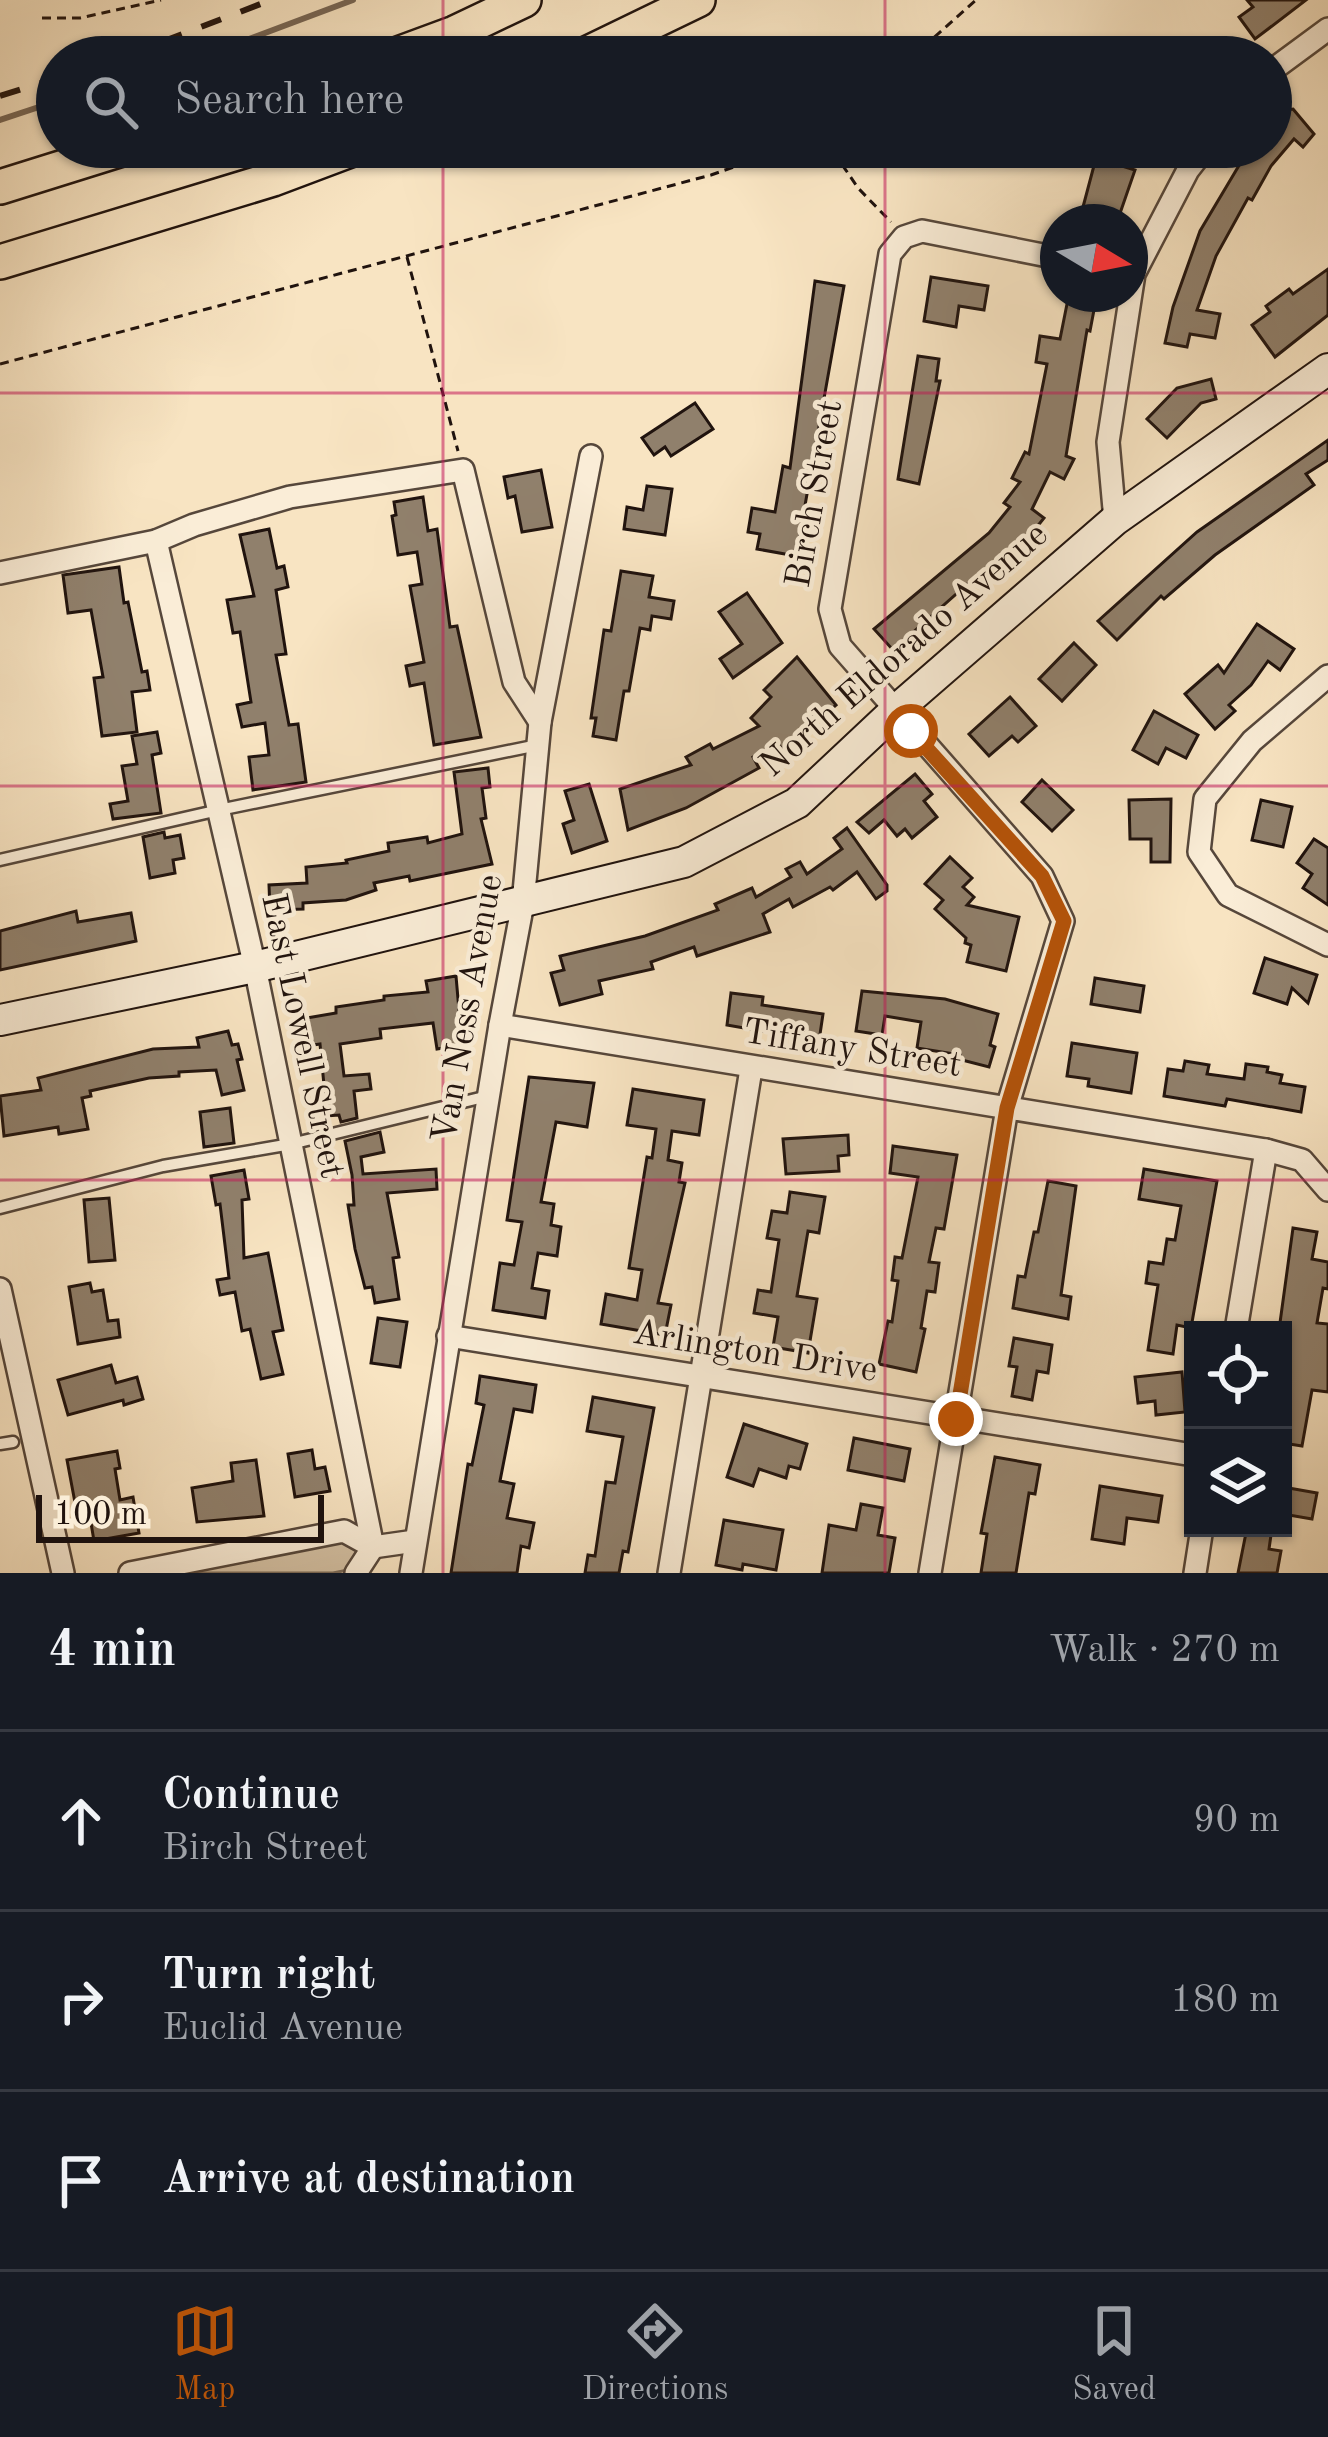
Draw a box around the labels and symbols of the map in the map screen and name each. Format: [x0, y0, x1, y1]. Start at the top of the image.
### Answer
north arrow [1040, 204, 1148, 312]
street label: Birch Street [782, 397, 850, 591]
street label: North Eldorado Avenue [755, 517, 1055, 785]
route start [884, 704, 938, 758]
street label: Van Ness Avenue [428, 872, 510, 1146]
street label: East Lowell Street [253, 890, 349, 1182]
street label: Tiffany Street [740, 1015, 964, 1085]
street label: Arlington Drive [630, 1316, 880, 1390]
route end [929, 1392, 983, 1446]
scale bar [36, 1489, 324, 1542]

